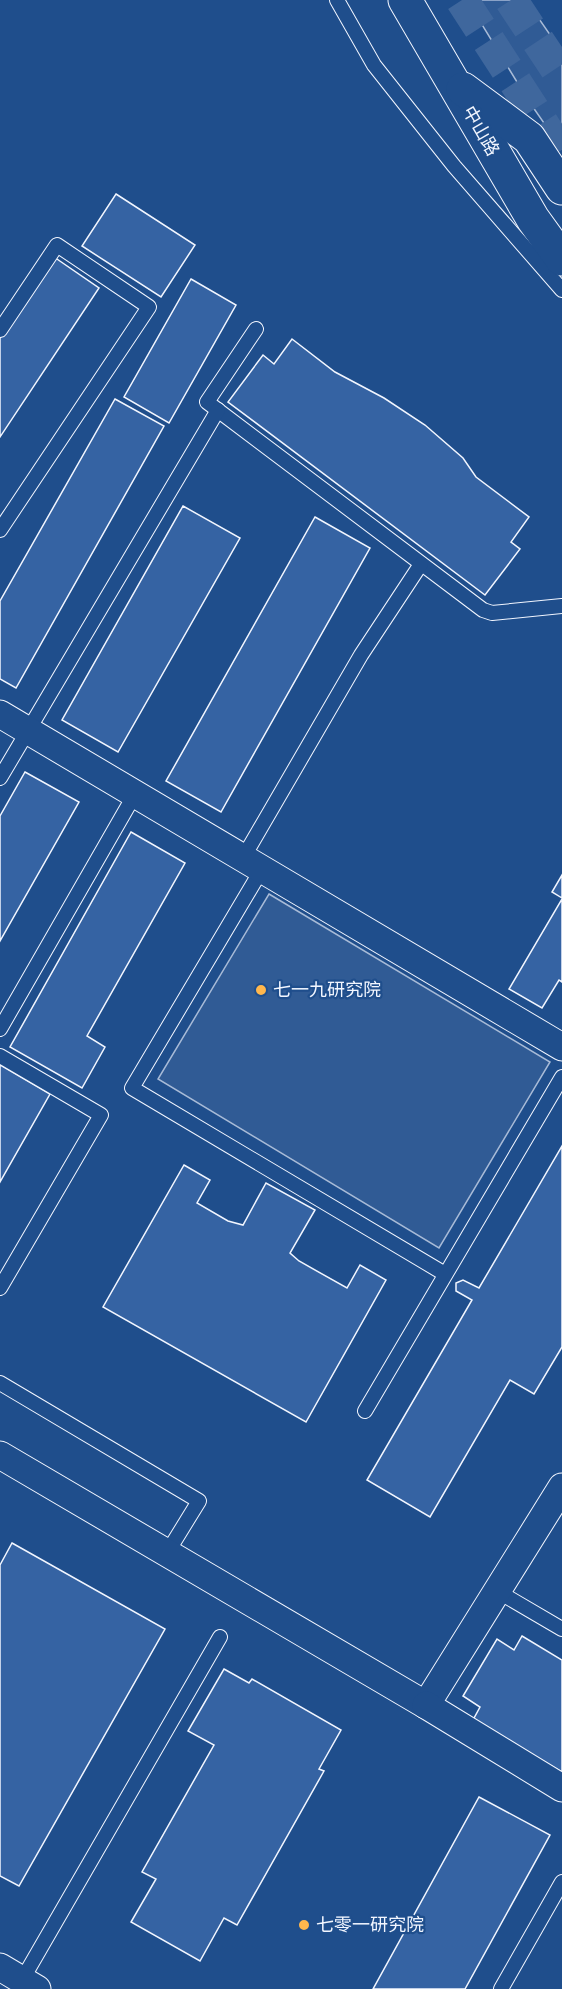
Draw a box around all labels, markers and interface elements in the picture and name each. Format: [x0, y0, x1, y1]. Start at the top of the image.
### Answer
street label: 中山路 [459, 102, 504, 159]
place label: 七一九研究院 [273, 979, 381, 1000]
marker: 七一九研究院 [254, 983, 268, 997]
place label: 七零一研究院 [316, 1914, 424, 1935]
marker: 七零一研究院 [297, 1918, 311, 1932]

